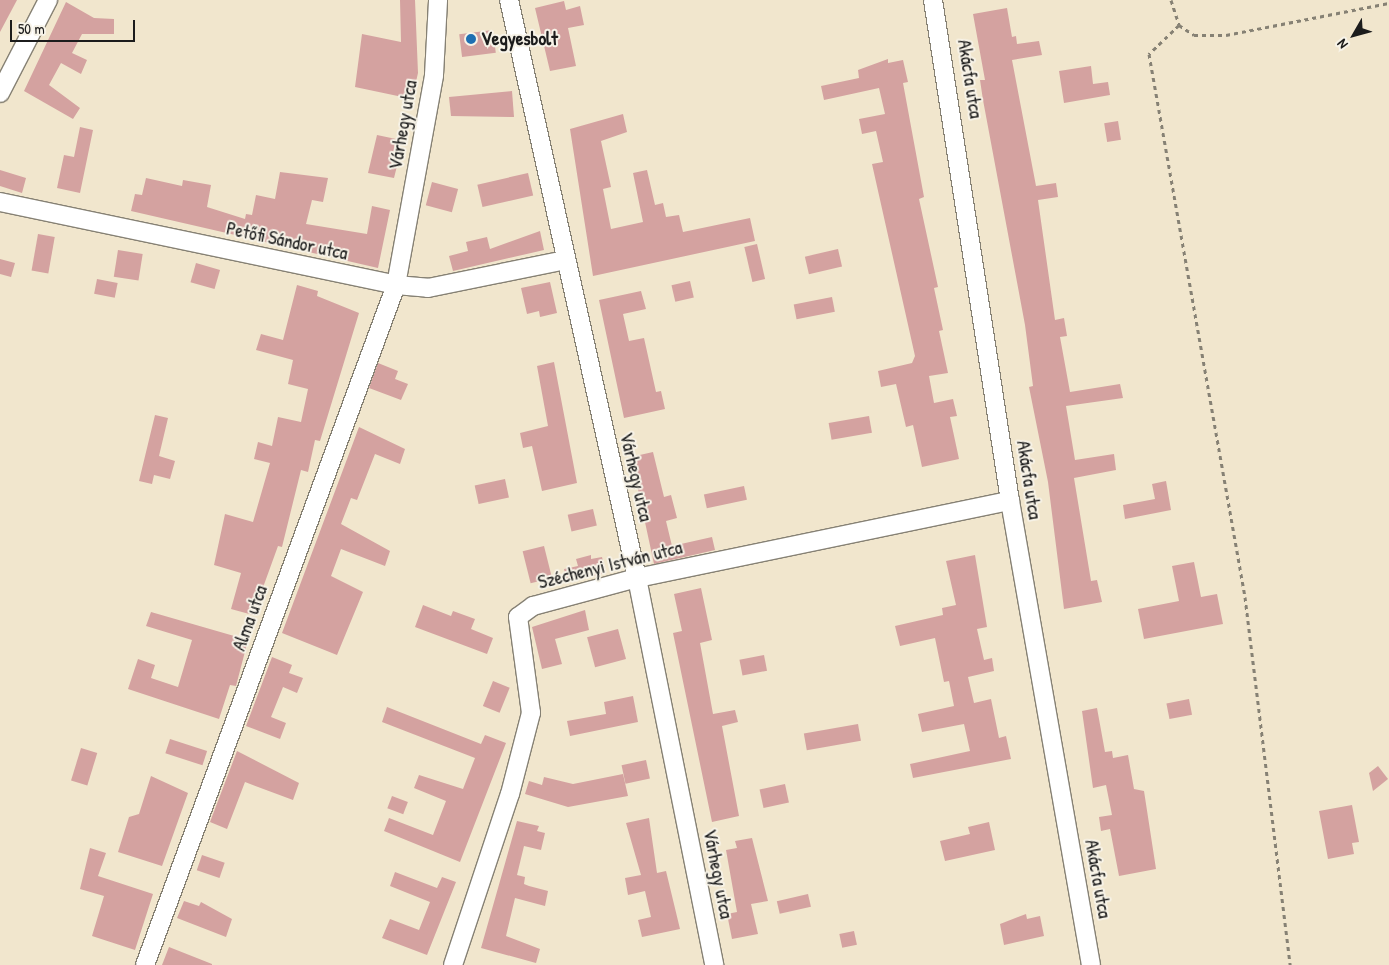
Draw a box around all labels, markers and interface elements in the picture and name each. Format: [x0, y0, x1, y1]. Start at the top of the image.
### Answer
scale bar [12, 10, 138, 42]
north arrow [1329, 10, 1379, 60]
text: 50 m [18, 18, 45, 39]
place label: Vegyesbolt [481, 28, 558, 50]
marker: Vegyesbolt [465, 33, 477, 45]
text: N [1332, 36, 1352, 53]
street label: Akácfa utca [953, 38, 987, 120]
street label: Várhegy utca [384, 78, 422, 172]
street label: Petőfi Sándor utca [224, 217, 350, 265]
street label: Várhegy utca [615, 430, 657, 524]
street label: Akácfa utca [1012, 439, 1046, 521]
street label: Széchenyi István utca [536, 536, 684, 594]
street label: Alma utca [228, 582, 272, 654]
street label: Várhegy utca [698, 827, 738, 921]
street label: Akácfa utca [1080, 838, 1116, 920]

